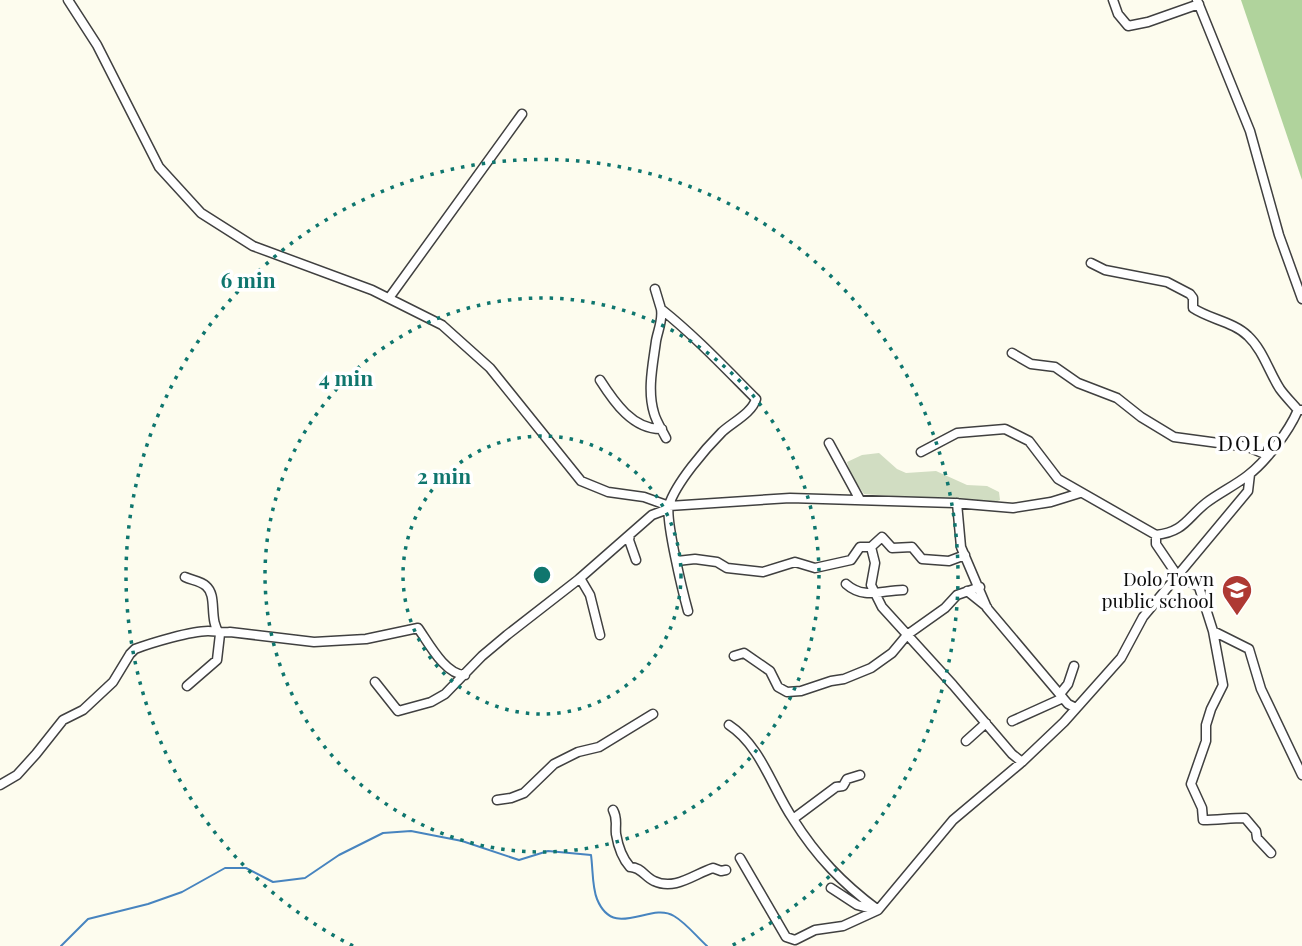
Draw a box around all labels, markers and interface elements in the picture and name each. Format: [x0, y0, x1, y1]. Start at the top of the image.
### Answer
text: 6 min [220, 265, 276, 293]
text: 4 min [319, 363, 373, 391]
district label: DOLO [1218, 428, 1284, 456]
text: 2 min [417, 461, 471, 489]
centre of rings [530, 563, 554, 587]
place label: Dolo Town public school [1101, 565, 1215, 613]
school or university icon: Dolo Town public school [1220, 573, 1254, 617]

